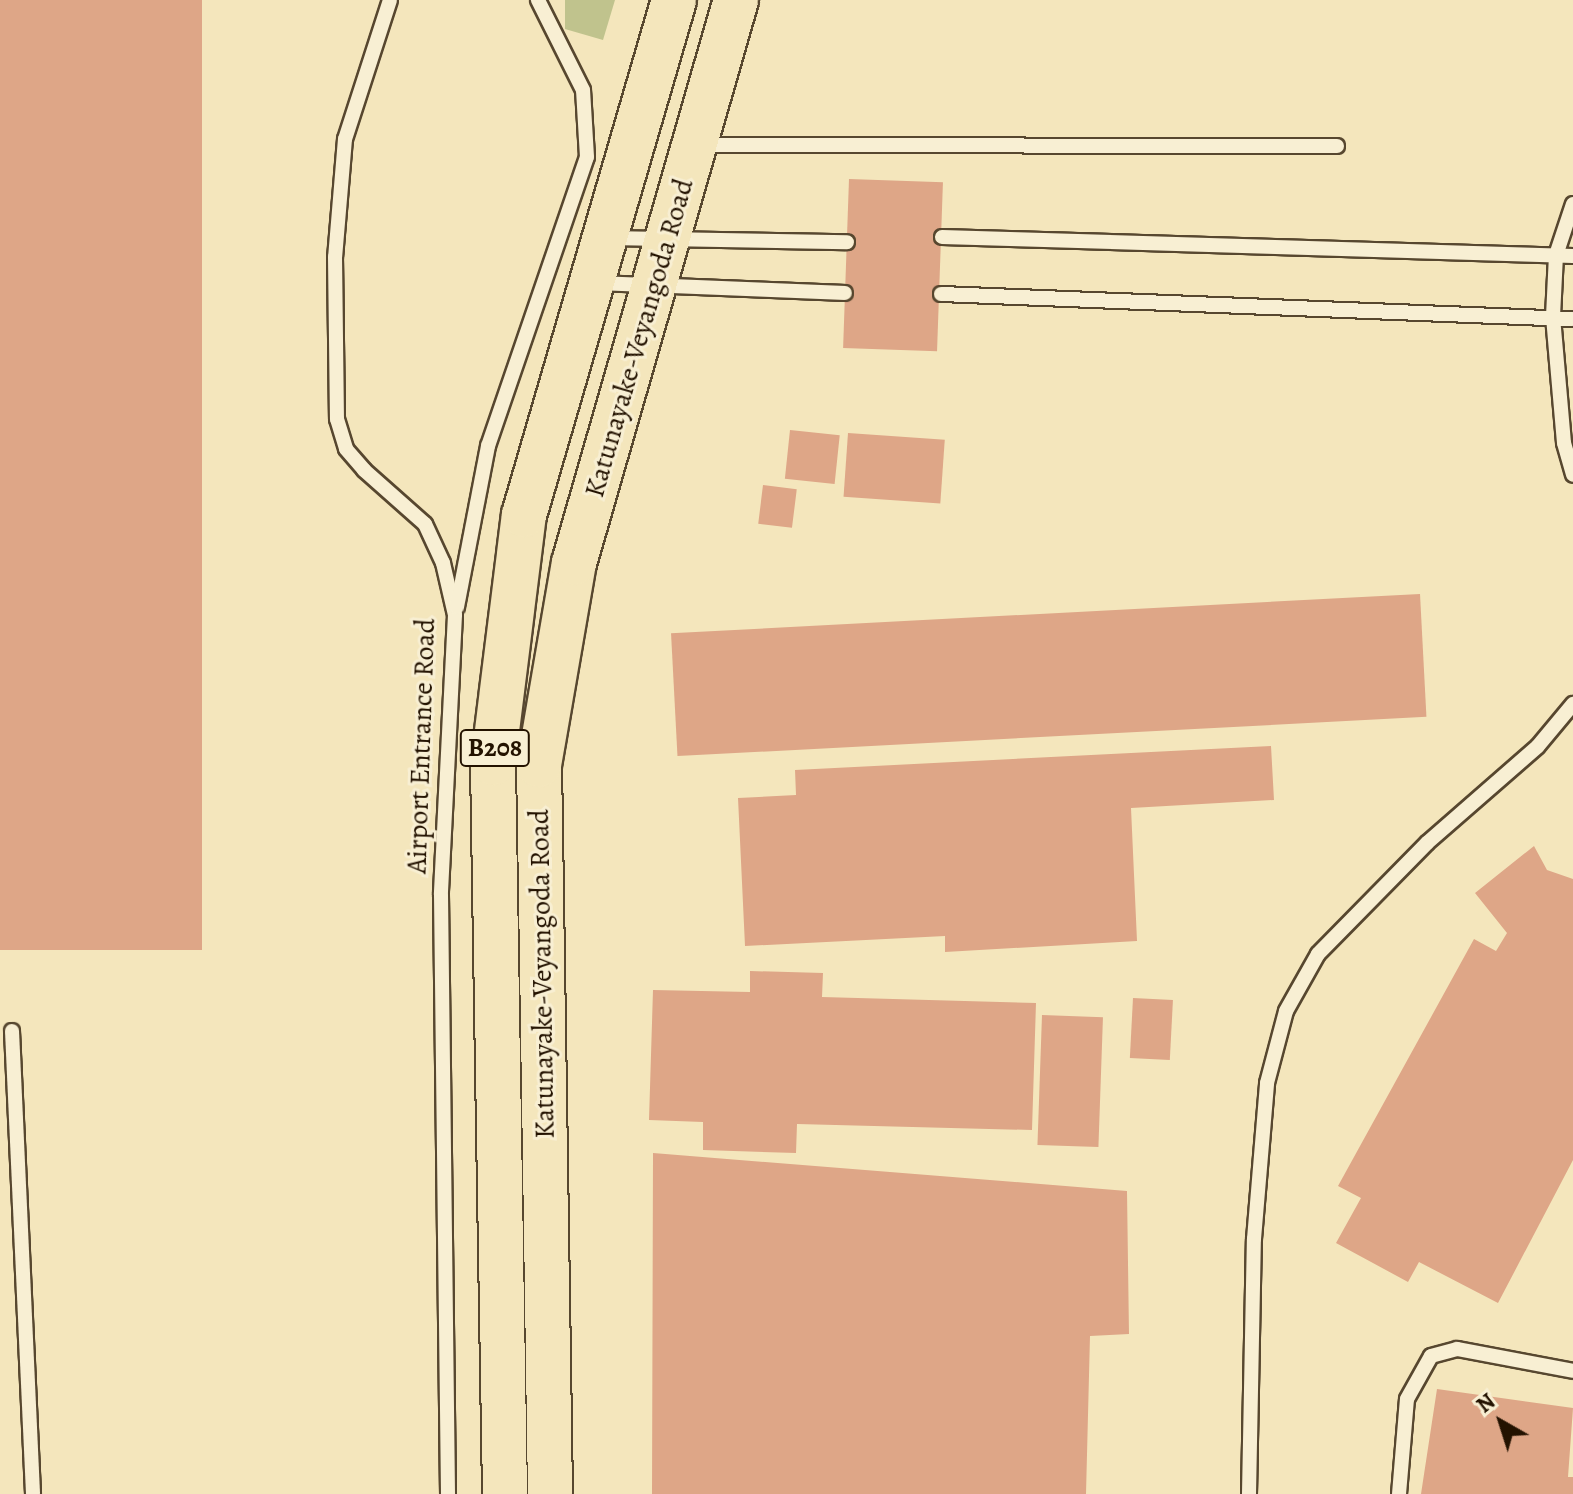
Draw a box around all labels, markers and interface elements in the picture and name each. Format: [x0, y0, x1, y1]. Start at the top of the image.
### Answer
street label: Katunayake-Veyangoda Road [577, 175, 701, 501]
street label: Airport Entrance Road [400, 618, 442, 874]
road number: B208 [459, 726, 531, 770]
street label: Katunayake-Veyangoda Road [522, 809, 562, 1139]
north arrow [1461, 1382, 1541, 1462]
text: N [1470, 1387, 1502, 1420]

